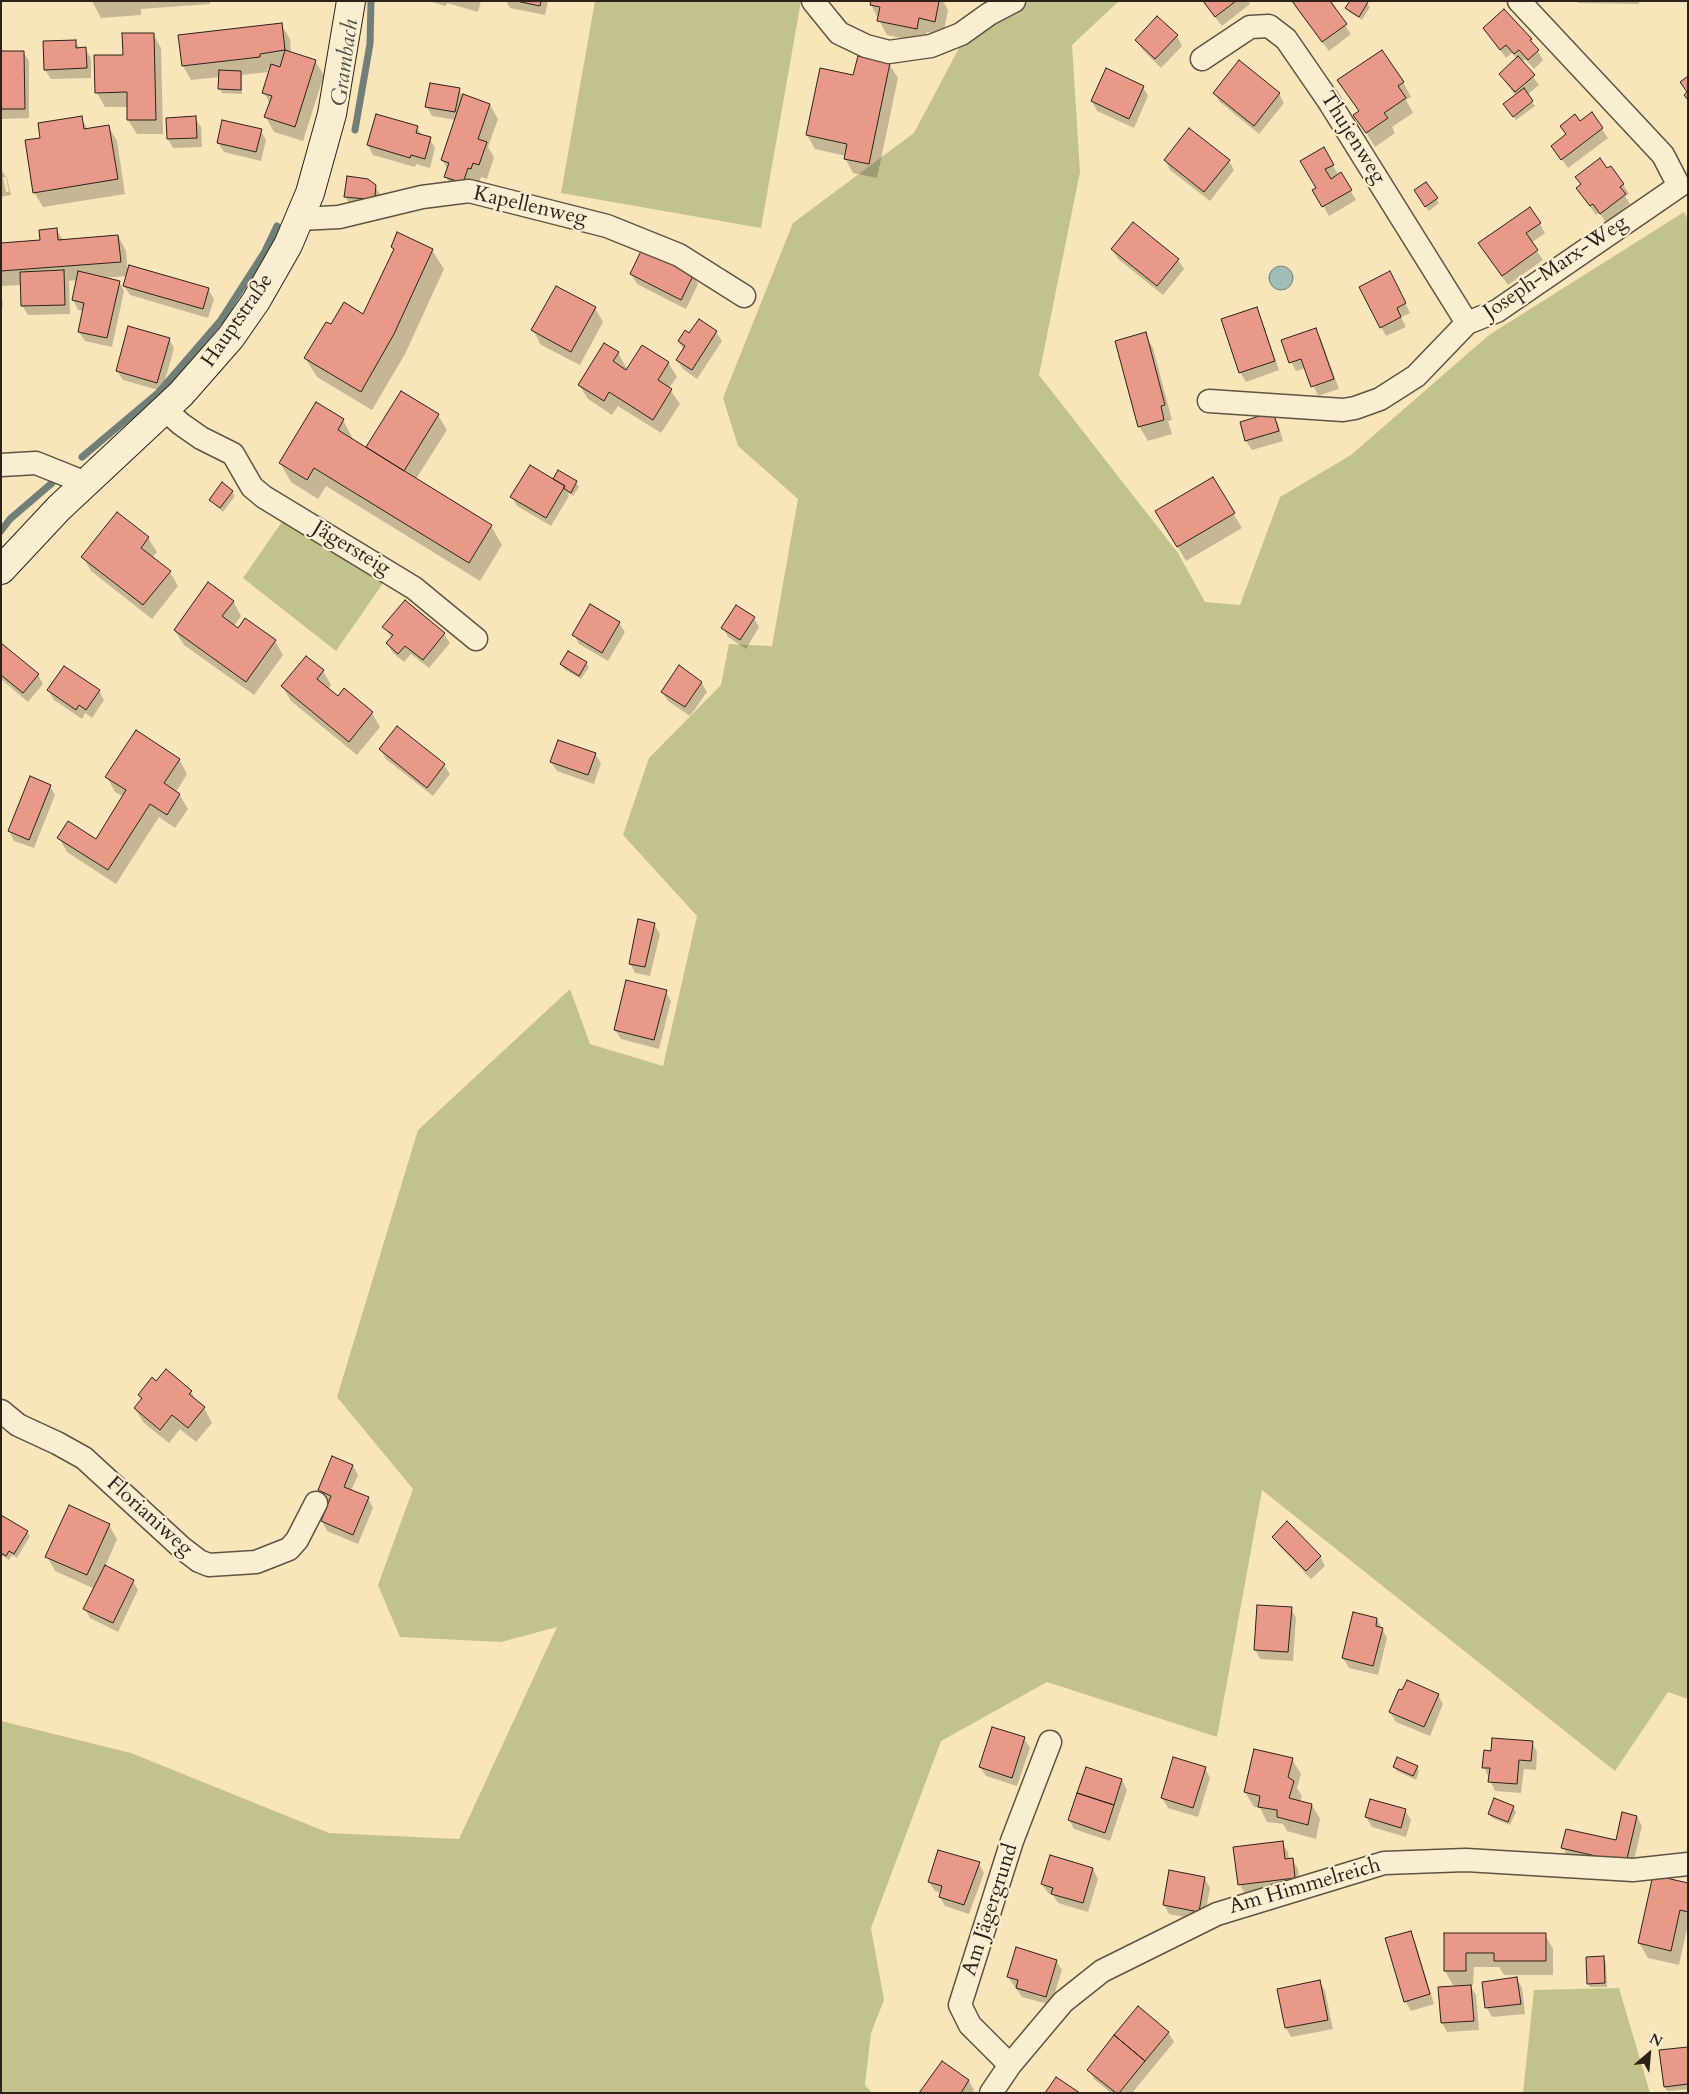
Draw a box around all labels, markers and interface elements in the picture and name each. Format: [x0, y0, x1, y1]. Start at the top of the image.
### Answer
water label: Grambach [327, 18, 365, 108]
street label: Thujenweg [1314, 87, 1390, 189]
street label: Kapellenweg [471, 182, 589, 232]
street label: Joseph-Marx-Weg [1479, 211, 1633, 325]
street label: Hauptstraße [197, 269, 279, 373]
street label: Jägersteig [308, 516, 394, 582]
street label: Florianiweg [101, 1472, 197, 1562]
street label: Am Jägergrund [958, 1841, 1024, 1979]
street label: Am Himmelreich [1226, 1853, 1384, 1921]
north arrow [1624, 2029, 1674, 2079]
text: N [1646, 2029, 1666, 2051]

